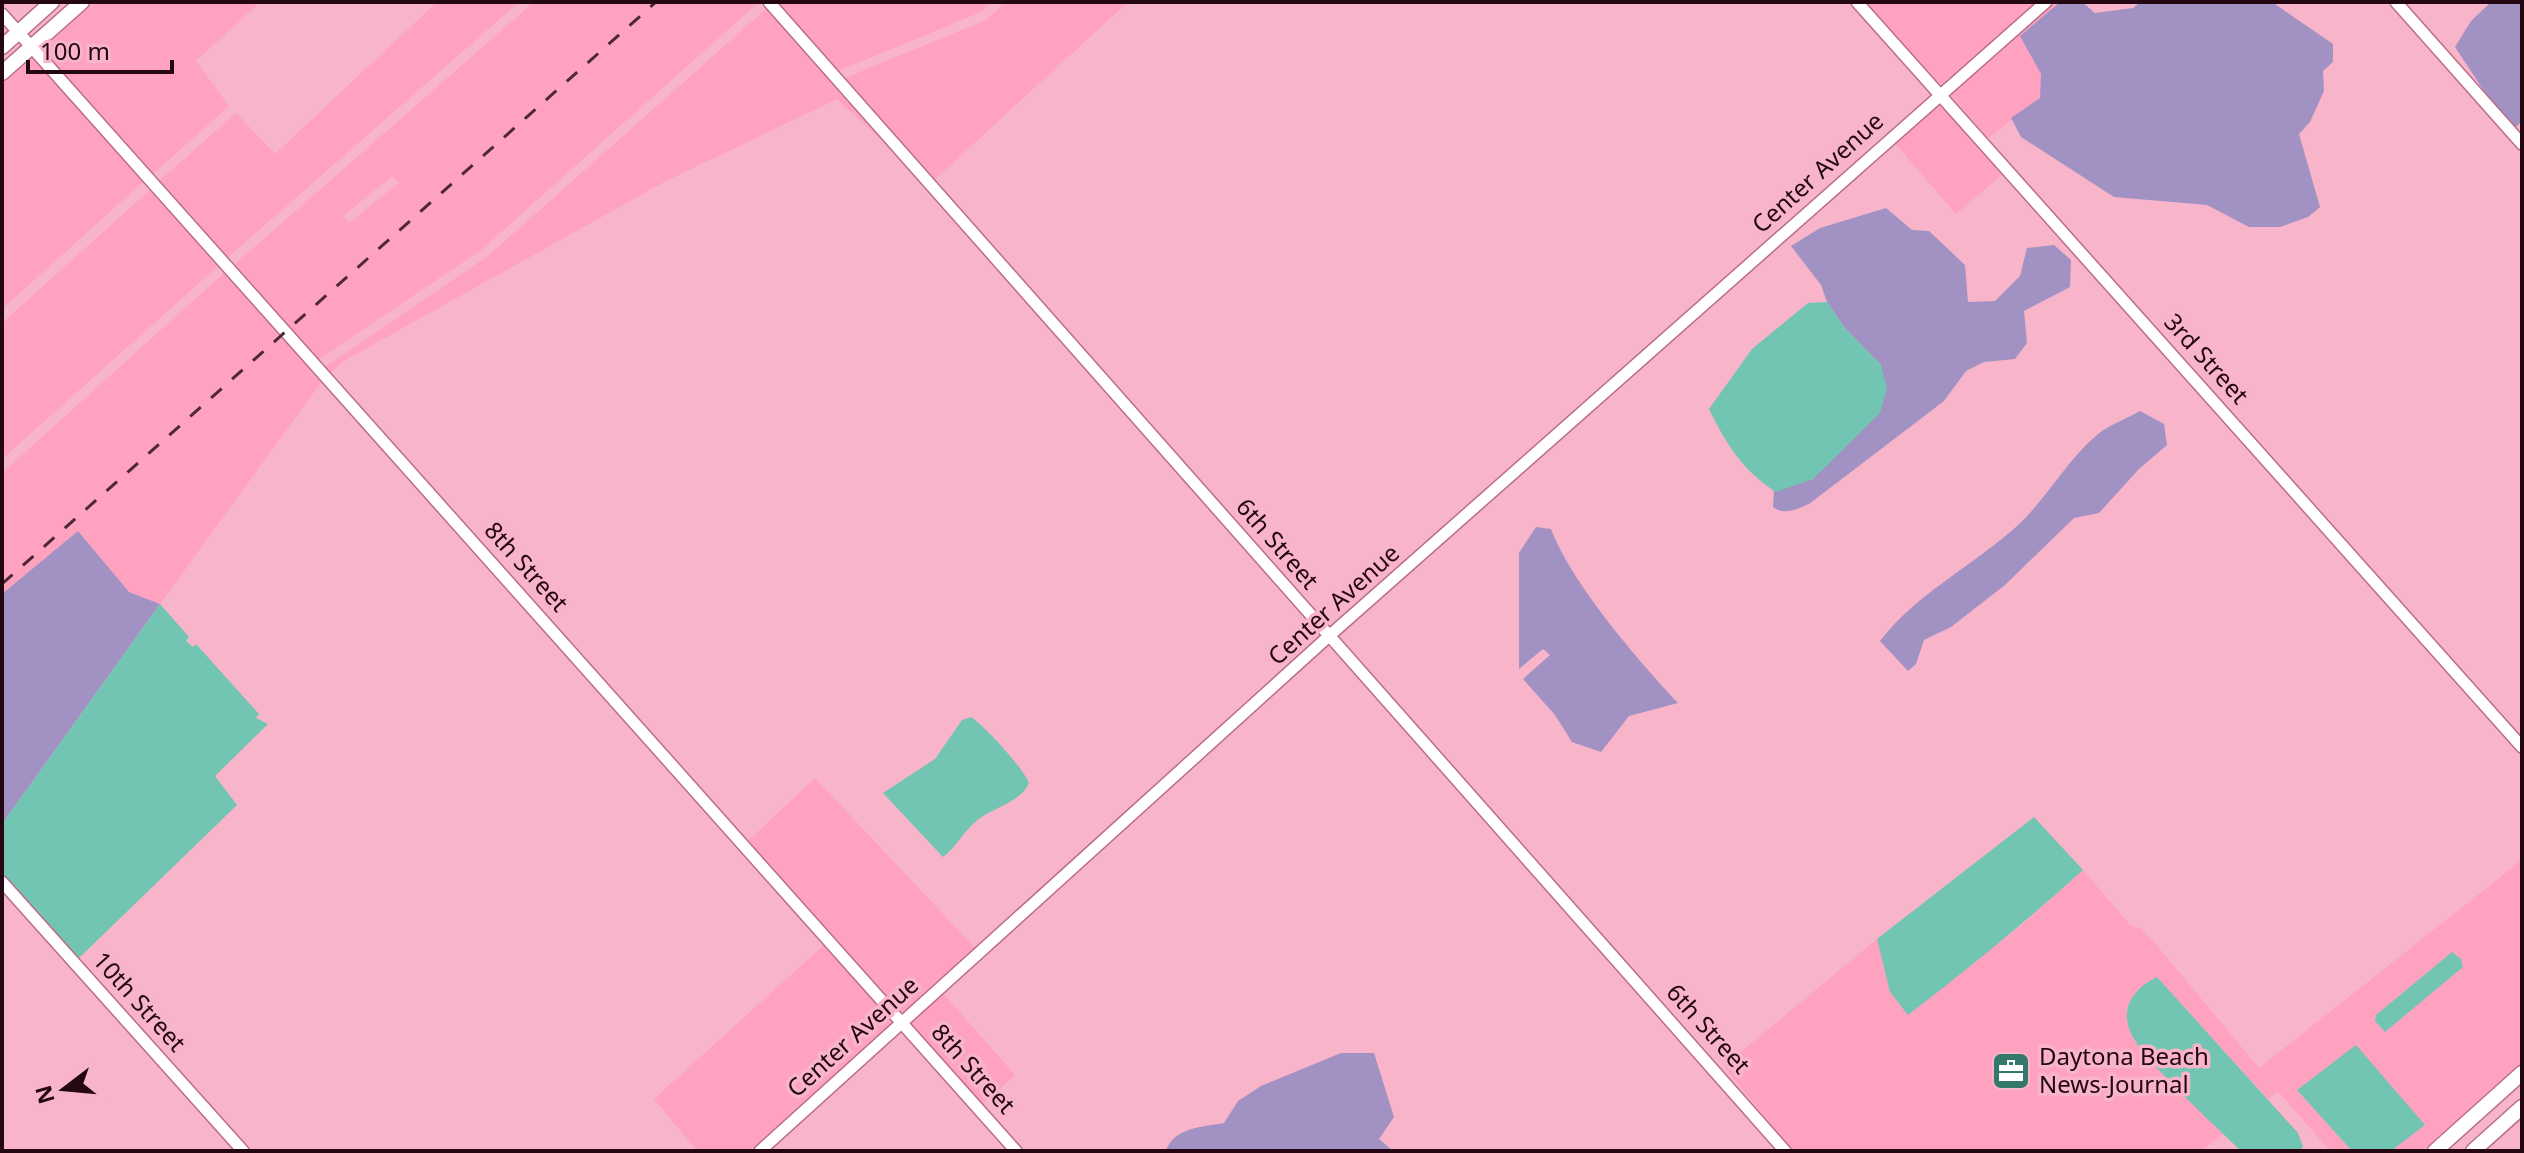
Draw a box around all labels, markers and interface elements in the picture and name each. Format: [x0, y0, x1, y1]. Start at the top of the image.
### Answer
scale bar [28, 24, 172, 74]
text: 100 m [40, 34, 110, 67]
street label: Center Avenue [1744, 104, 1890, 240]
street label: 3rd Street [2158, 306, 2257, 411]
street label: 6th Street [1229, 490, 1327, 596]
street label: 8th Street [478, 514, 577, 618]
street label: Center Avenue [1260, 536, 1406, 672]
street label: 10th Street [86, 944, 194, 1058]
street label: Center Avenue [779, 968, 925, 1104]
street label: 6th Street [1660, 976, 1759, 1080]
street label: 8th Street [925, 1016, 1024, 1120]
place label: Daytona Beach News-Journal [2039, 1039, 2209, 1100]
north arrow [24, 1049, 104, 1129]
office icon: Daytona Beach News-Journal [1990, 1050, 2032, 1092]
text: N [27, 1082, 61, 1108]

